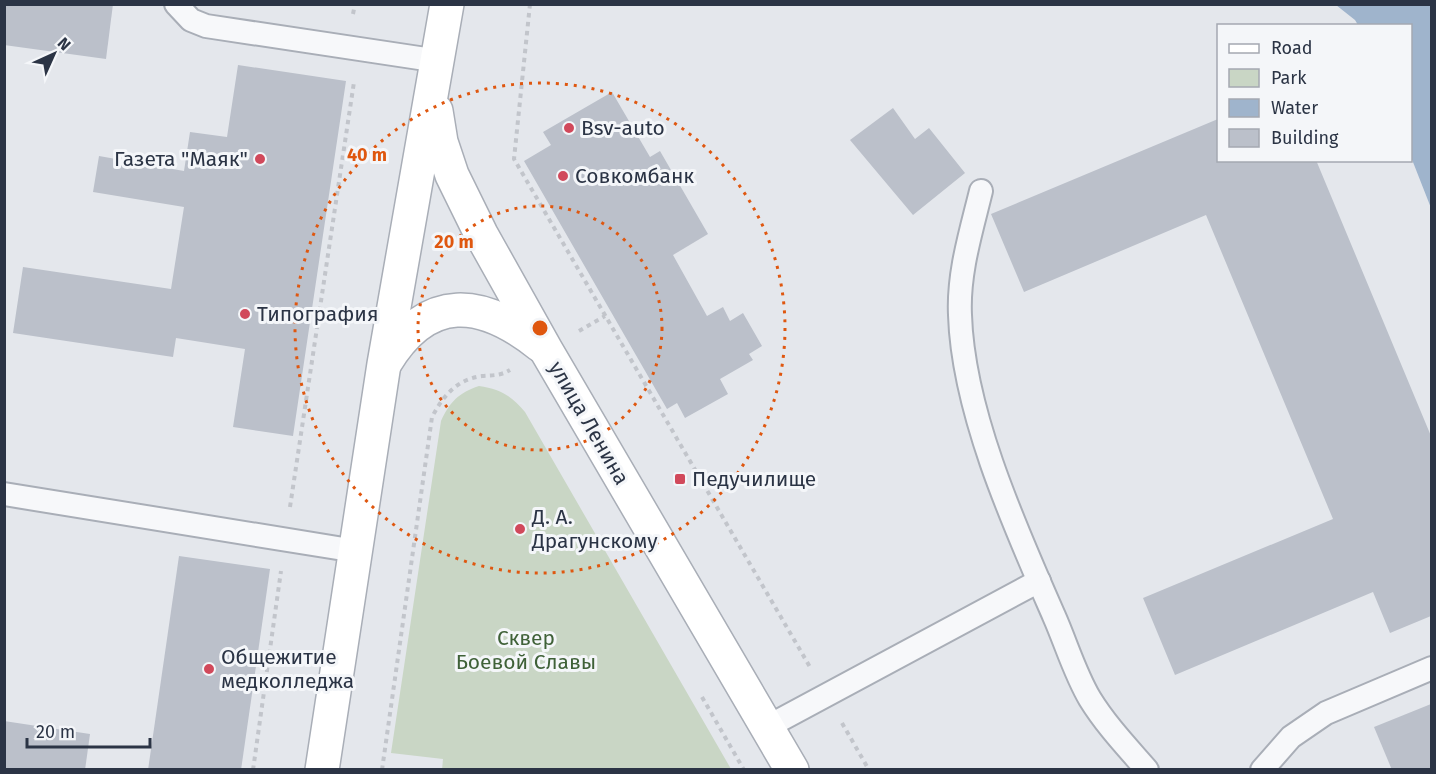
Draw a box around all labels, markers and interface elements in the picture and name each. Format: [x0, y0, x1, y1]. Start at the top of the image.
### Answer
north arrow [24, 24, 84, 84]
legend [1217, 24, 1412, 162]
text: N [54, 33, 75, 54]
text: Road [1271, 37, 1313, 59]
text: Park [1271, 67, 1307, 89]
text: Water [1271, 97, 1318, 119]
place label: Bsv-auto [581, 115, 665, 141]
marker: Bsv-auto [562, 121, 576, 135]
text: Building [1271, 127, 1339, 149]
text: 40 m [347, 144, 387, 166]
place label: Газета "Маяк" [114, 146, 248, 172]
marker: Газета "Маяк" [253, 152, 267, 166]
place label: Совкомбанк [575, 163, 694, 189]
marker: Совкомбанк [556, 169, 570, 183]
text: 20 m [434, 231, 474, 253]
place label: Типография [257, 301, 379, 327]
marker: Типография [238, 307, 252, 321]
centre of rings [530, 318, 550, 338]
street label: улица Ленина [543, 357, 635, 489]
place label: Педучилище [692, 466, 816, 492]
marker: Педучилище [673, 472, 687, 486]
place label: Д. А. Драгунскому [531, 504, 658, 554]
marker: Д. А. Драгунскому [513, 522, 527, 536]
park label: Сквер Боевой Славы [456, 625, 596, 675]
place label: Общежитие медколледжа [221, 644, 354, 694]
marker: Общежитие медколледжа [202, 662, 216, 676]
scale bar [27, 711, 150, 749]
text: 20 m [36, 721, 75, 743]

